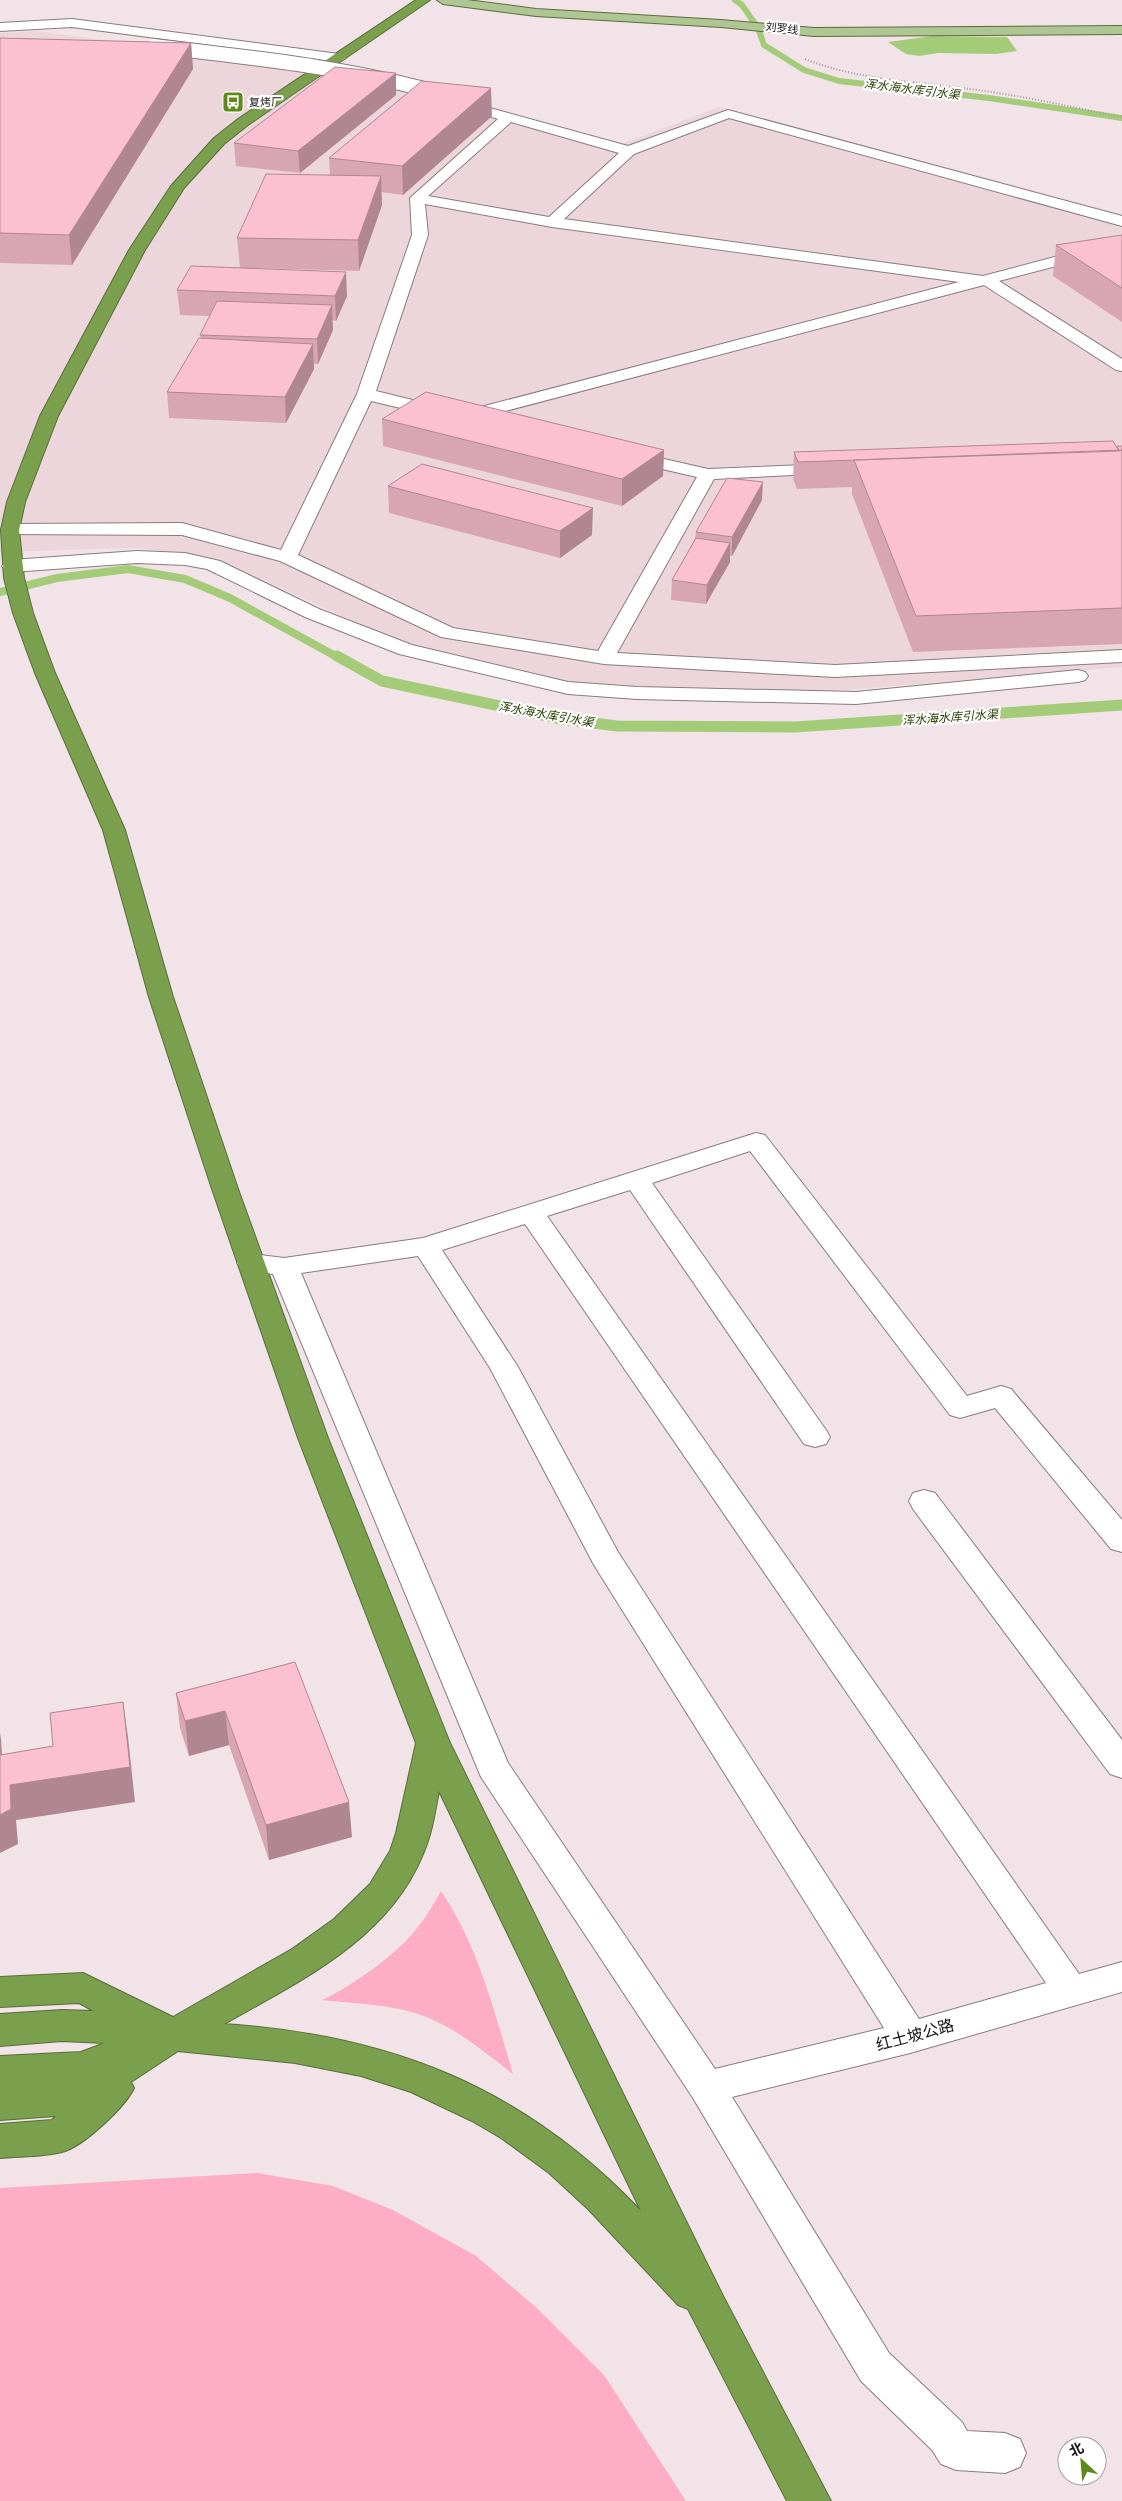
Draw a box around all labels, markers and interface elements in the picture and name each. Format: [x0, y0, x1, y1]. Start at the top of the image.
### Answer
street label: 刘罗线 [765, 19, 799, 37]
water label: 浑水海水库引水渠 [863, 76, 963, 103]
bus stop icon: 复烤厂 [221, 90, 245, 114]
place label: 复烤厂 [249, 95, 282, 109]
water label: 浑水海水库引水渠 [497, 698, 597, 730]
water label: 浑水海水库引水渠 [902, 706, 1000, 728]
street label: 红土坡公路 [874, 2015, 956, 2055]
north arrow [1057, 2436, 1107, 2486]
text: 北 [1066, 2438, 1087, 2460]

